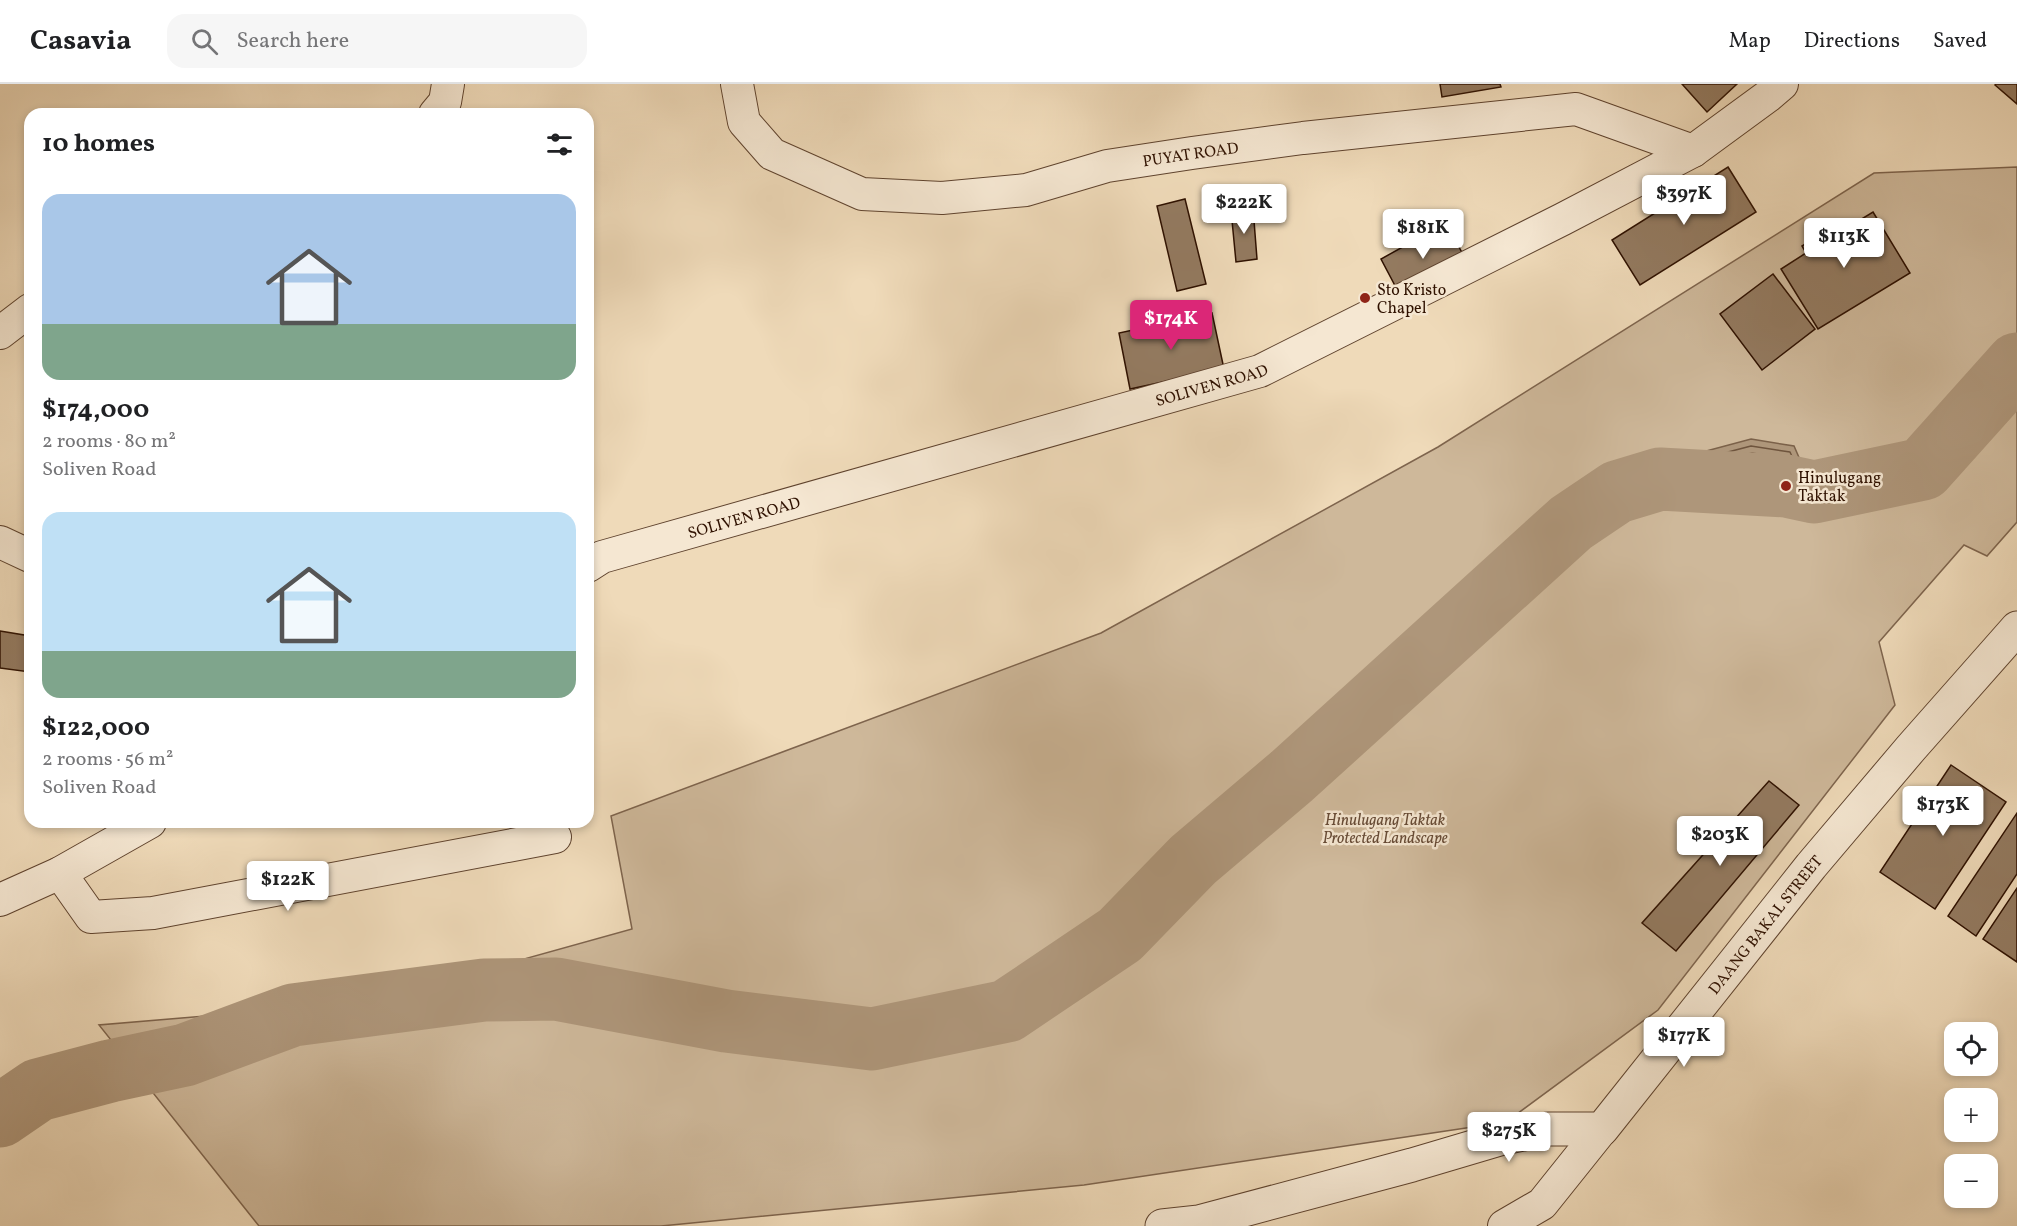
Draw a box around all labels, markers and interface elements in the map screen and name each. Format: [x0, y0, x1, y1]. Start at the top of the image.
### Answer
search box [167, 14, 587, 68]
text: Casavia [30, 22, 131, 61]
icon: search [188, 25, 221, 58]
text: Search here [236, 26, 349, 57]
text: Map [1729, 27, 1771, 56]
text: Directions [1804, 27, 1900, 56]
text: Saved [1933, 27, 1987, 56]
text: 10 homes [42, 126, 155, 162]
icon: filters [543, 128, 576, 161]
street label: PUYAT ROAD [1141, 138, 1240, 173]
pin: $397K [1642, 175, 1726, 226]
text: $397K [1656, 180, 1712, 208]
pin: $222K [1202, 184, 1286, 235]
text: $222K [1216, 189, 1272, 217]
pin: $181K [1381, 209, 1465, 260]
text: $181K [1397, 214, 1449, 242]
pin: $113K [1802, 218, 1886, 269]
text: $113K [1818, 223, 1870, 251]
icon: home [255, 233, 363, 341]
place label: Sto Kristo Chapel [1377, 280, 1446, 320]
marker: Sto Kristo Chapel [1358, 291, 1372, 305]
pin: $174K [1129, 300, 1213, 351]
text: $174K [1144, 305, 1198, 333]
street label: SOLIVEN ROAD [1153, 359, 1273, 413]
text: $174,000 [42, 392, 149, 428]
text: 2 rooms · 80 m² [42, 428, 176, 456]
text: Soliven Road [42, 456, 156, 484]
place label: Hinulugang Taktak [1798, 468, 1881, 508]
marker: Hinulugang Taktak [1779, 479, 1793, 493]
street label: SOLIVEN ROAD [685, 492, 804, 545]
icon: home [255, 551, 363, 659]
text: $122,000 [42, 710, 150, 746]
text: 2 rooms · 56 m² [42, 746, 173, 774]
text: Soliven Road [42, 774, 156, 802]
pin: $173K [1901, 786, 1985, 837]
text: $173K [1916, 791, 1970, 819]
park label: Hinulugang Taktak Protected Landscape [1323, 810, 1448, 850]
pin: $203K [1678, 816, 1762, 867]
text: $203K [1691, 821, 1749, 849]
street label: DAANG BAKAL STREET [1704, 851, 1828, 1000]
pin: $122K [246, 861, 330, 912]
text: $122K [261, 866, 315, 894]
pin: $177K [1642, 1017, 1726, 1068]
text: $177K [1658, 1022, 1710, 1050]
map controls [1944, 1022, 1998, 1208]
button: locate [1944, 1022, 1998, 1076]
button: + [1944, 1088, 1998, 1142]
pin: $275K [1467, 1112, 1551, 1163]
text: $275K [1482, 1117, 1536, 1145]
button: − [1944, 1154, 1998, 1208]

